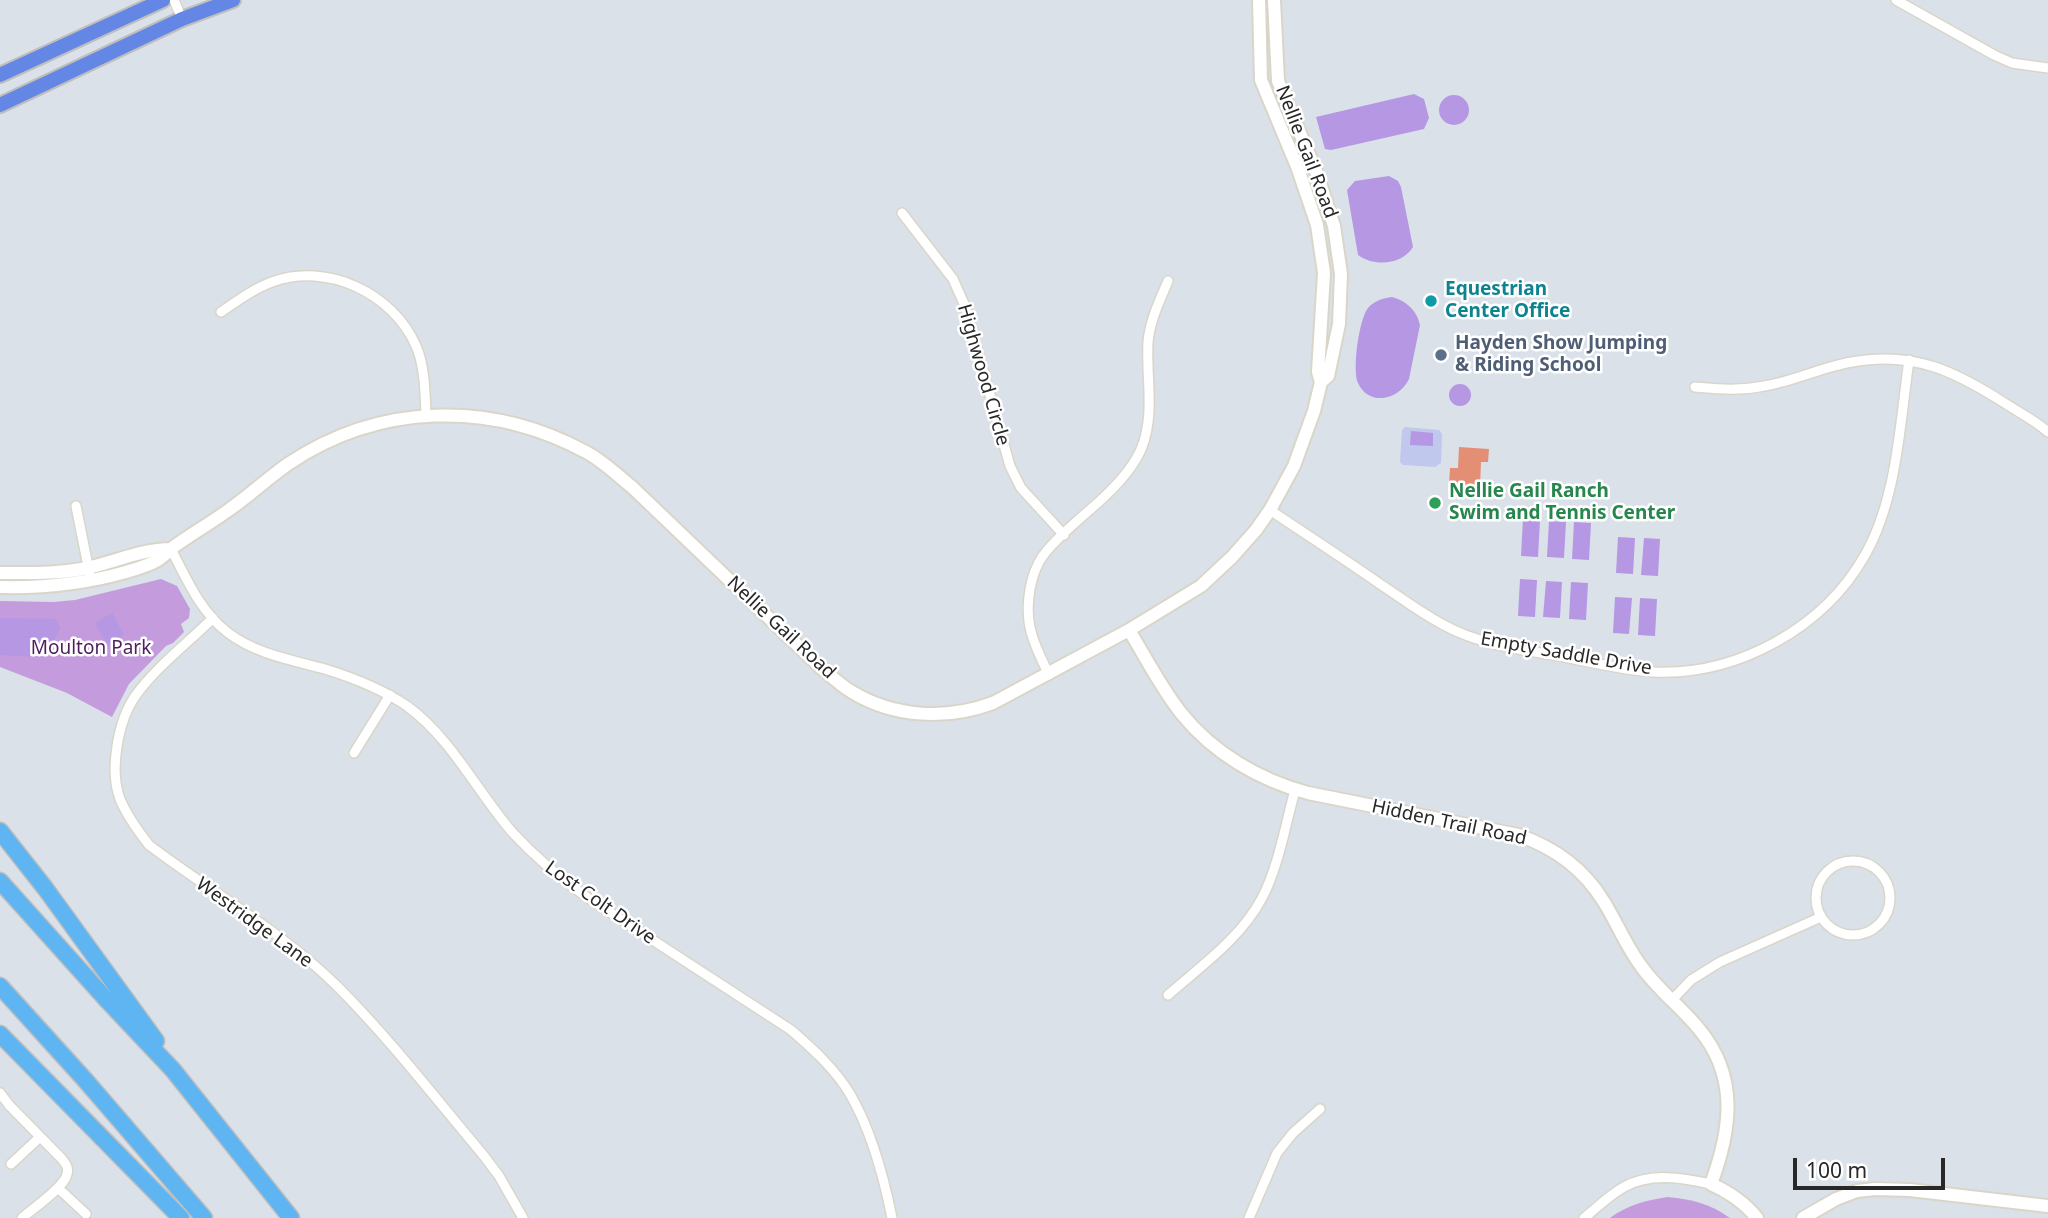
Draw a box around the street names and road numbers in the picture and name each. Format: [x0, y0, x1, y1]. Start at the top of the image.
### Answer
street label: Nellie Gail Road [1270, 82, 1342, 222]
street label: Highwood Circle [952, 302, 1014, 448]
street label: Nellie Gail Road [722, 572, 840, 684]
street label: Empty Saddle Drive [1479, 628, 1653, 680]
street label: Hidden Trail Road [1369, 795, 1529, 851]
street label: Lost Colt Drive [540, 857, 660, 949]
street label: Westridge Lane [191, 873, 317, 973]

